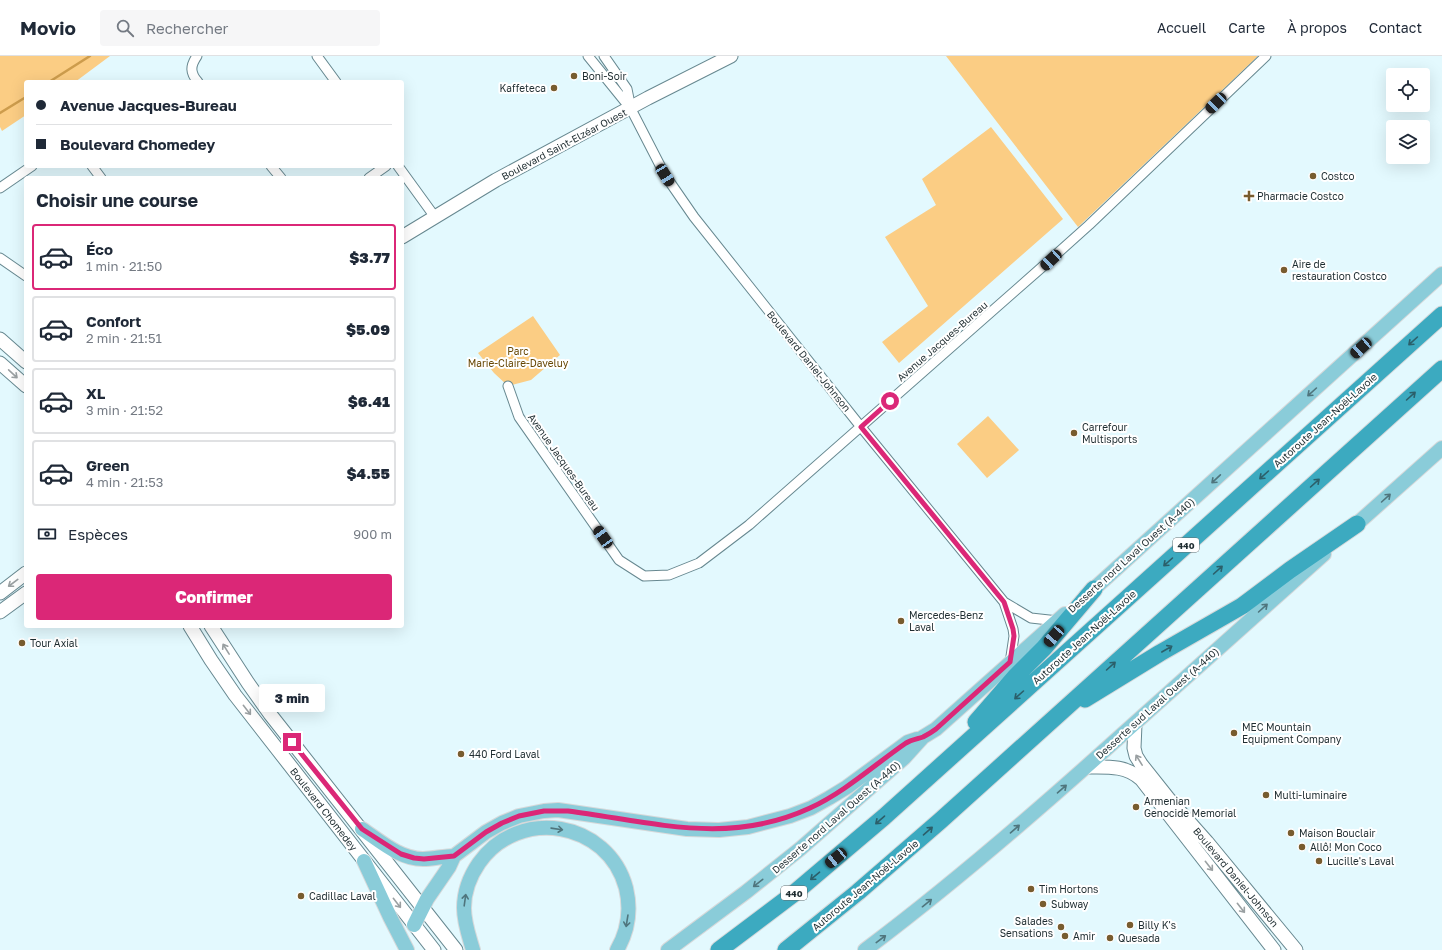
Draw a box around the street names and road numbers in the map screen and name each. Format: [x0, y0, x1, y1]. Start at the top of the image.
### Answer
street label: Boulevard Saint-Elzéar Ouest [499, 106, 629, 182]
street label: Avenue Jacques-Bureau [894, 299, 990, 383]
street label: Boulevard Daniel-Johnson [765, 308, 853, 414]
street label: Autoroute Jean-Noël-Lavoie [1271, 370, 1379, 470]
street label: Avenue Jacques-Bureau [526, 411, 602, 513]
street label: Desserte nord Laval Ouest (A-440) [1065, 495, 1197, 615]
road number: 440 [1173, 538, 1199, 552]
street label: Autoroute Jean-Noël-Lavoie [1030, 587, 1138, 687]
street label: Desserte sud Laval Ouest (A-440) [1093, 645, 1221, 761]
street label: Desserte nord Laval Ouest (A-440) [770, 758, 902, 876]
street label: Boulevard Chomedey [288, 765, 360, 853]
street label: Boulevard Daniel-Johnson [1191, 825, 1281, 929]
street label: Autoroute Jean-Noël-Lavoie [810, 837, 921, 933]
road number: 440 [781, 886, 807, 900]

